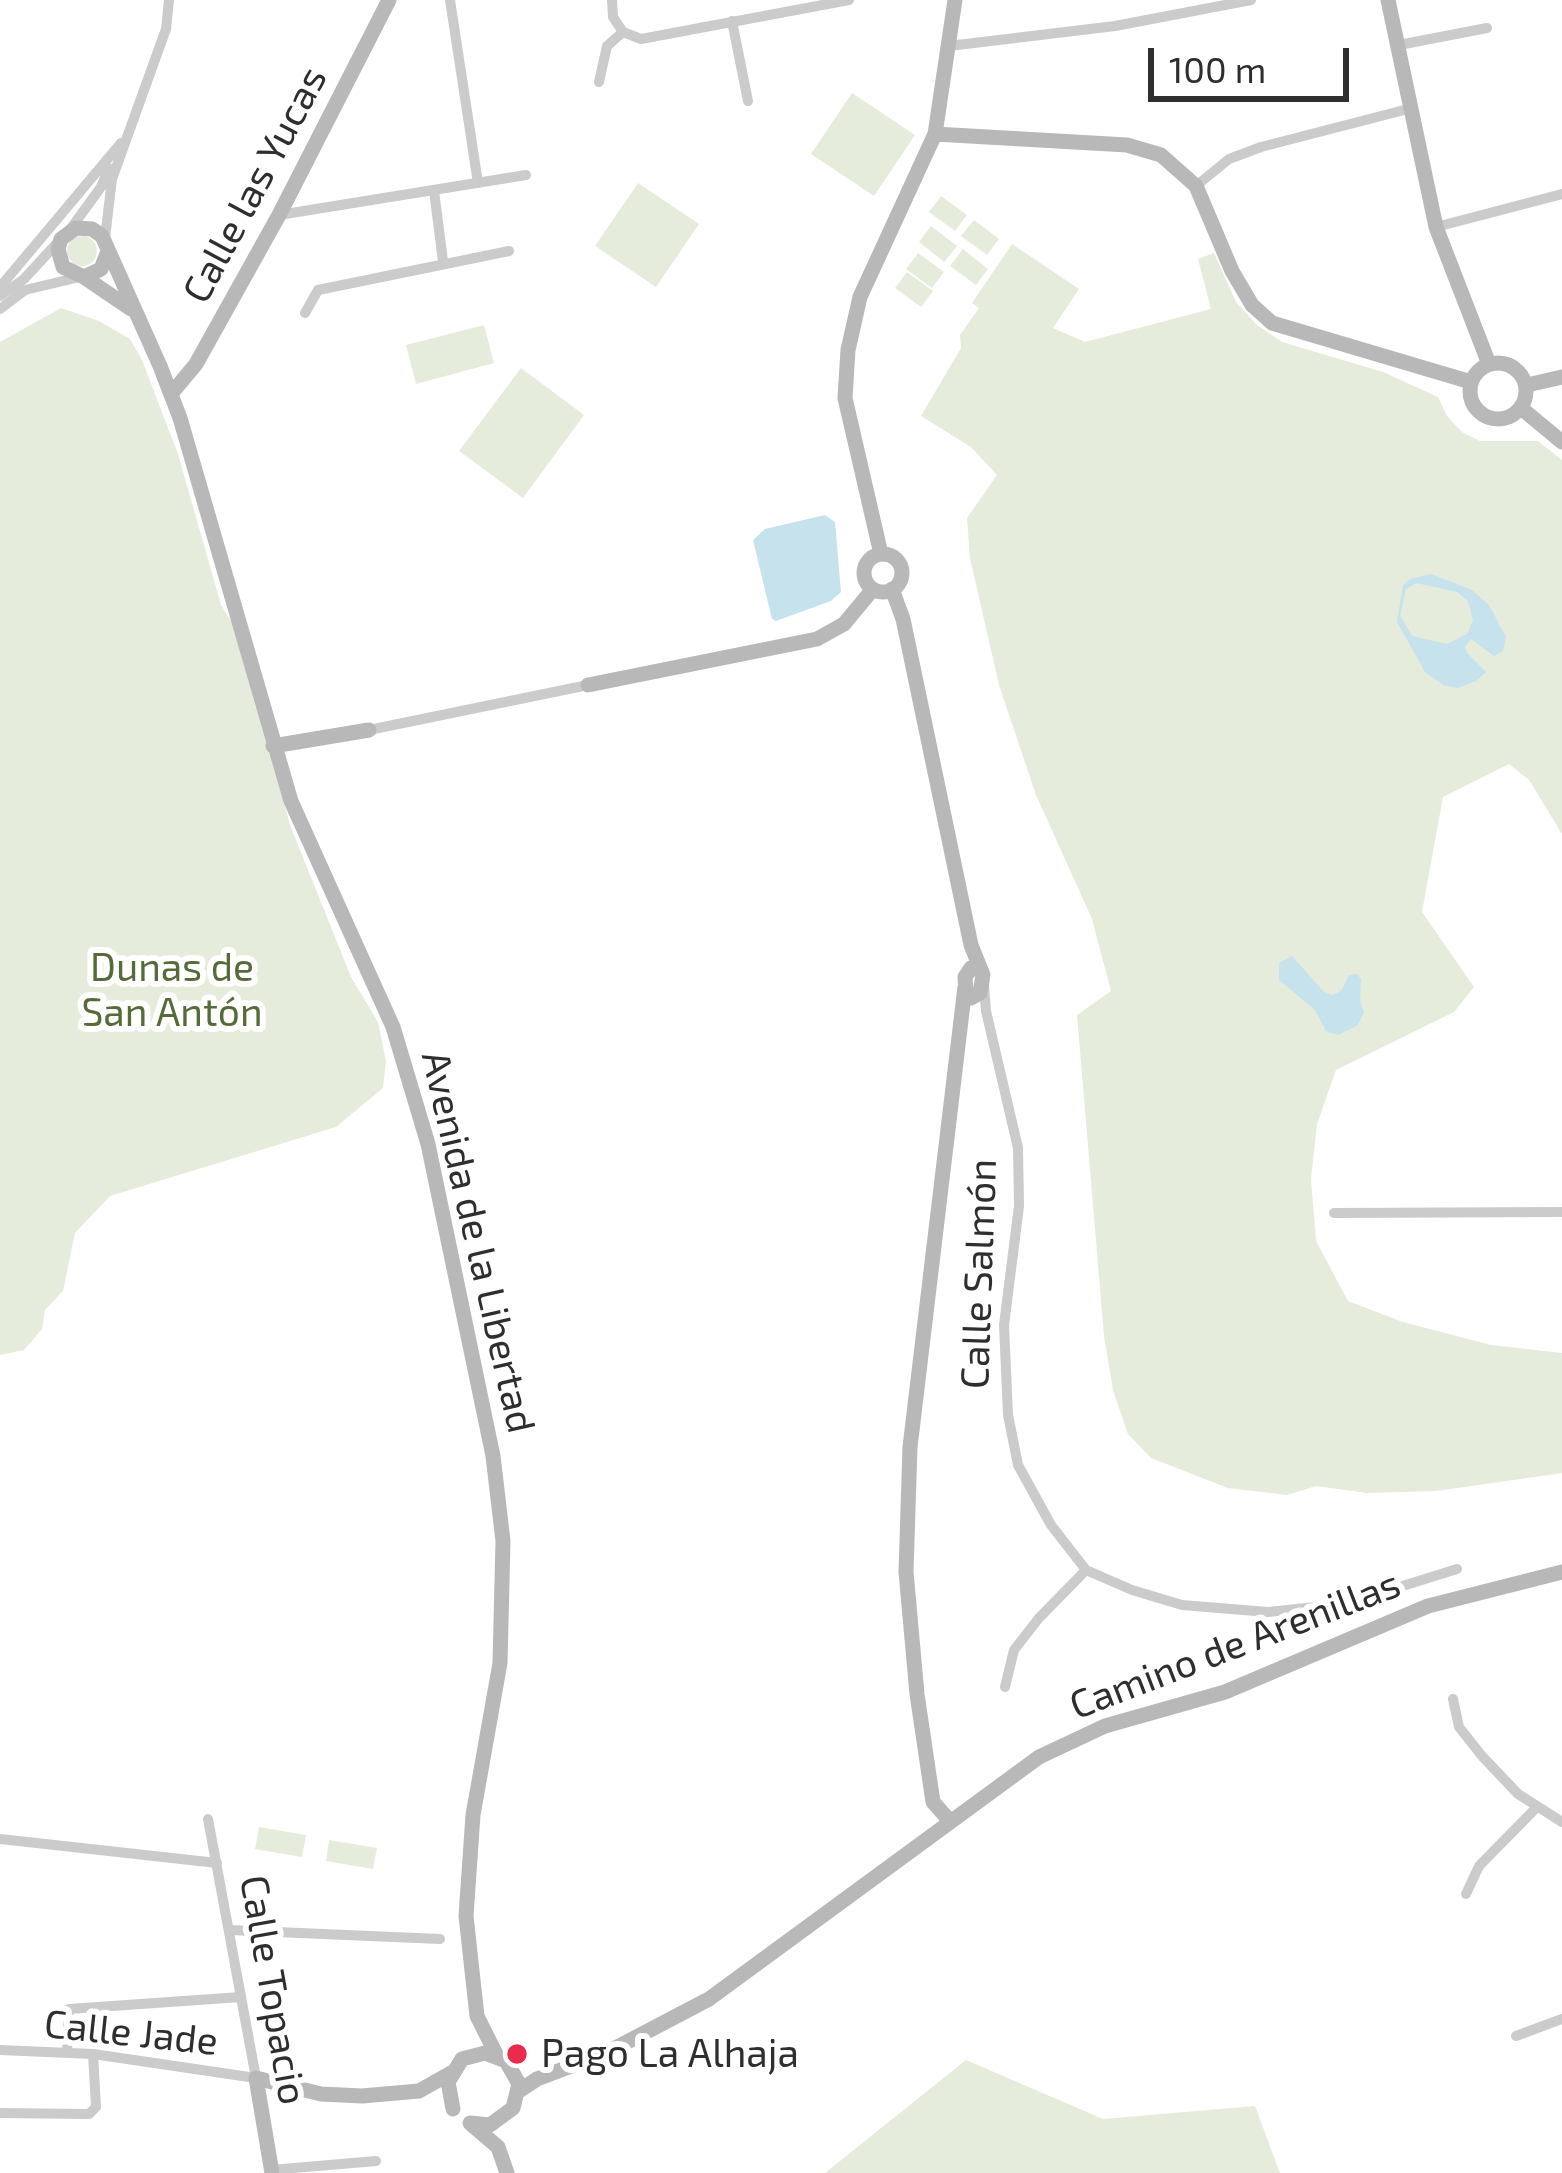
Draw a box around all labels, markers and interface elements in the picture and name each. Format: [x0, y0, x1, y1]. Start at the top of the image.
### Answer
scale bar [1154, 24, 1355, 98]
text: 100 m [1169, 47, 1266, 90]
street label: Calle las Yucas [173, 59, 337, 311]
park label: Dunas de San Antón [81, 945, 263, 1036]
street label: Avenida de la Libertad [411, 1047, 545, 1437]
street label: Calle Salmón [952, 1158, 1006, 1390]
street label: Camino de Arenillas [1063, 1560, 1407, 1730]
street label: Calle Topacio [230, 1872, 316, 2108]
street label: Calle Jade [42, 2001, 220, 2065]
place label: Pago La Alhaja [541, 2031, 799, 2077]
marker: Pago La Alhaja [504, 2041, 530, 2067]

